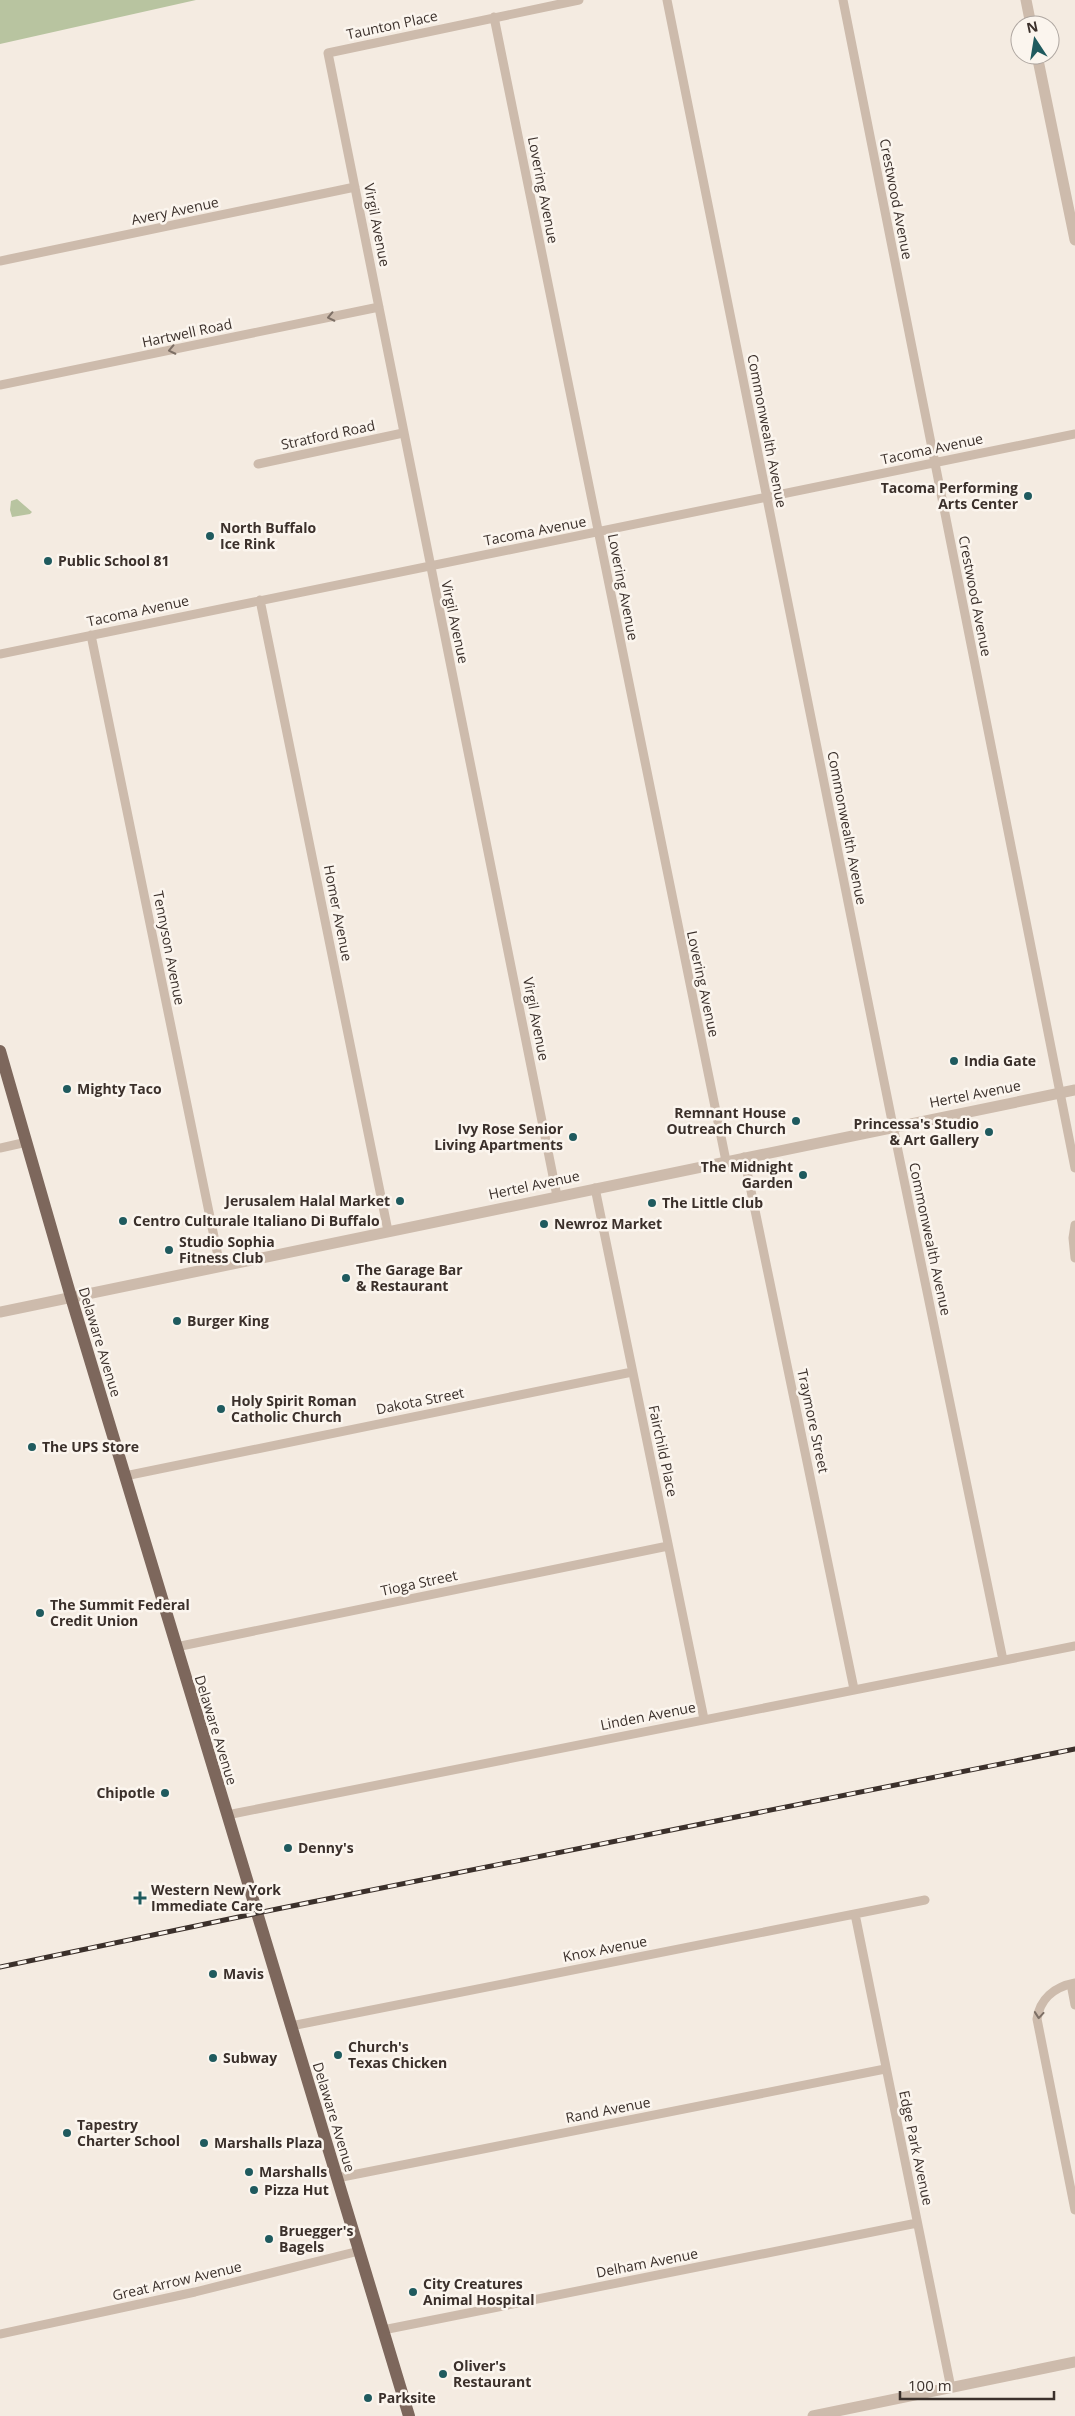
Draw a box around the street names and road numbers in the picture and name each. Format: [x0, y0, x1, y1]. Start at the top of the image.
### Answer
street label: Taunton Place [345, 6, 439, 43]
street label: Lovering Avenue [524, 135, 563, 245]
street label: Crestwood Avenue [875, 137, 918, 261]
street label: Virgil Avenue [360, 182, 395, 268]
street label: Avery Avenue [129, 192, 220, 229]
street label: Hartwell Road [140, 314, 234, 351]
street label: Commonwealth Avenue [743, 352, 792, 509]
street label: Stratford Road [279, 415, 377, 454]
street label: Tacoma Avenue [879, 428, 985, 469]
street label: Tacoma Avenue [482, 511, 588, 550]
street label: Lovering Avenue [604, 532, 643, 642]
street label: Crestwood Avenue [954, 534, 997, 658]
street label: Virgil Avenue [437, 579, 474, 665]
street label: Tacoma Avenue [85, 590, 191, 631]
street label: Commonwealth Avenue [823, 749, 872, 906]
street label: Homer Avenue [320, 863, 357, 963]
street label: Tennyson Avenue [149, 889, 190, 1007]
street label: Lovering Avenue [683, 929, 724, 1039]
street label: Virgil Avenue [519, 976, 554, 1062]
street label: Hertel Avenue [928, 1075, 1022, 1112]
street label: Commonwealth Avenue [905, 1161, 956, 1317]
street label: Hertel Avenue [487, 1166, 581, 1203]
street label: Delaware Avenue [75, 1285, 126, 1399]
street label: Traymore Street [793, 1367, 834, 1475]
street label: Dakota Street [374, 1383, 466, 1418]
street label: Fairchild Place [645, 1403, 682, 1499]
street label: Tioga Street [379, 1565, 459, 1600]
street label: Delaware Avenue [191, 1673, 242, 1787]
street label: Linden Avenue [599, 1697, 697, 1734]
street label: Knox Avenue [561, 1931, 649, 1966]
street label: Delaware Avenue [309, 2060, 360, 2174]
street label: Edge Park Avenue [895, 2089, 938, 2207]
street label: Rand Avenue [564, 2092, 652, 2127]
street label: Delham Avenue [594, 2243, 700, 2282]
street label: Great Arrow Avenue [110, 2256, 244, 2305]

